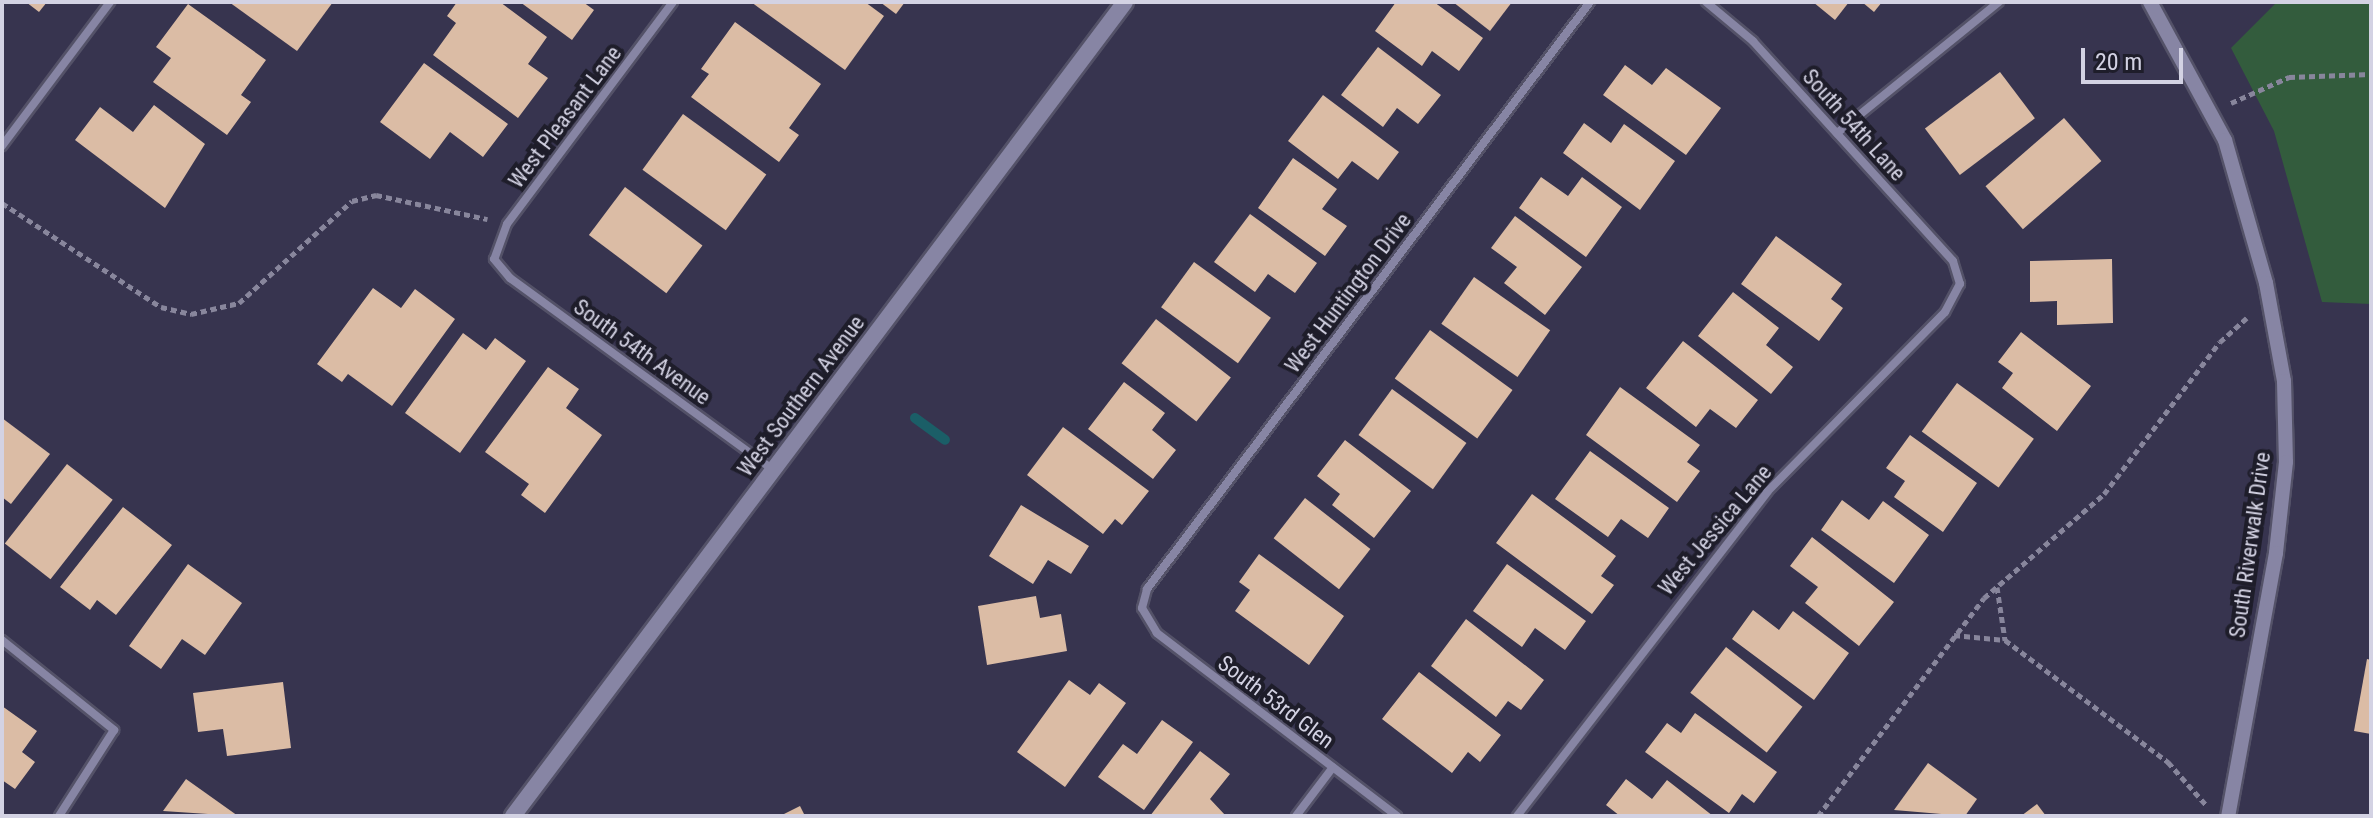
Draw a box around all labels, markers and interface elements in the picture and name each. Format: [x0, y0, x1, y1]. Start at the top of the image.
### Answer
scale bar [2085, 32, 2187, 82]
street label: West Pleasant Lane [503, 41, 627, 193]
text: 20 m [2095, 48, 2142, 76]
street label: South 54th Lane [1797, 64, 1911, 186]
street label: West Huntington Drive [1279, 208, 1417, 378]
street label: South 54th Avenue [569, 294, 715, 410]
street label: West Southern Avenue [732, 310, 870, 482]
street label: South Riverwalk Drive [2224, 450, 2276, 640]
street label: West Jessica Lane [1653, 459, 1777, 601]
street label: South 53rd Glen [1213, 650, 1339, 754]

